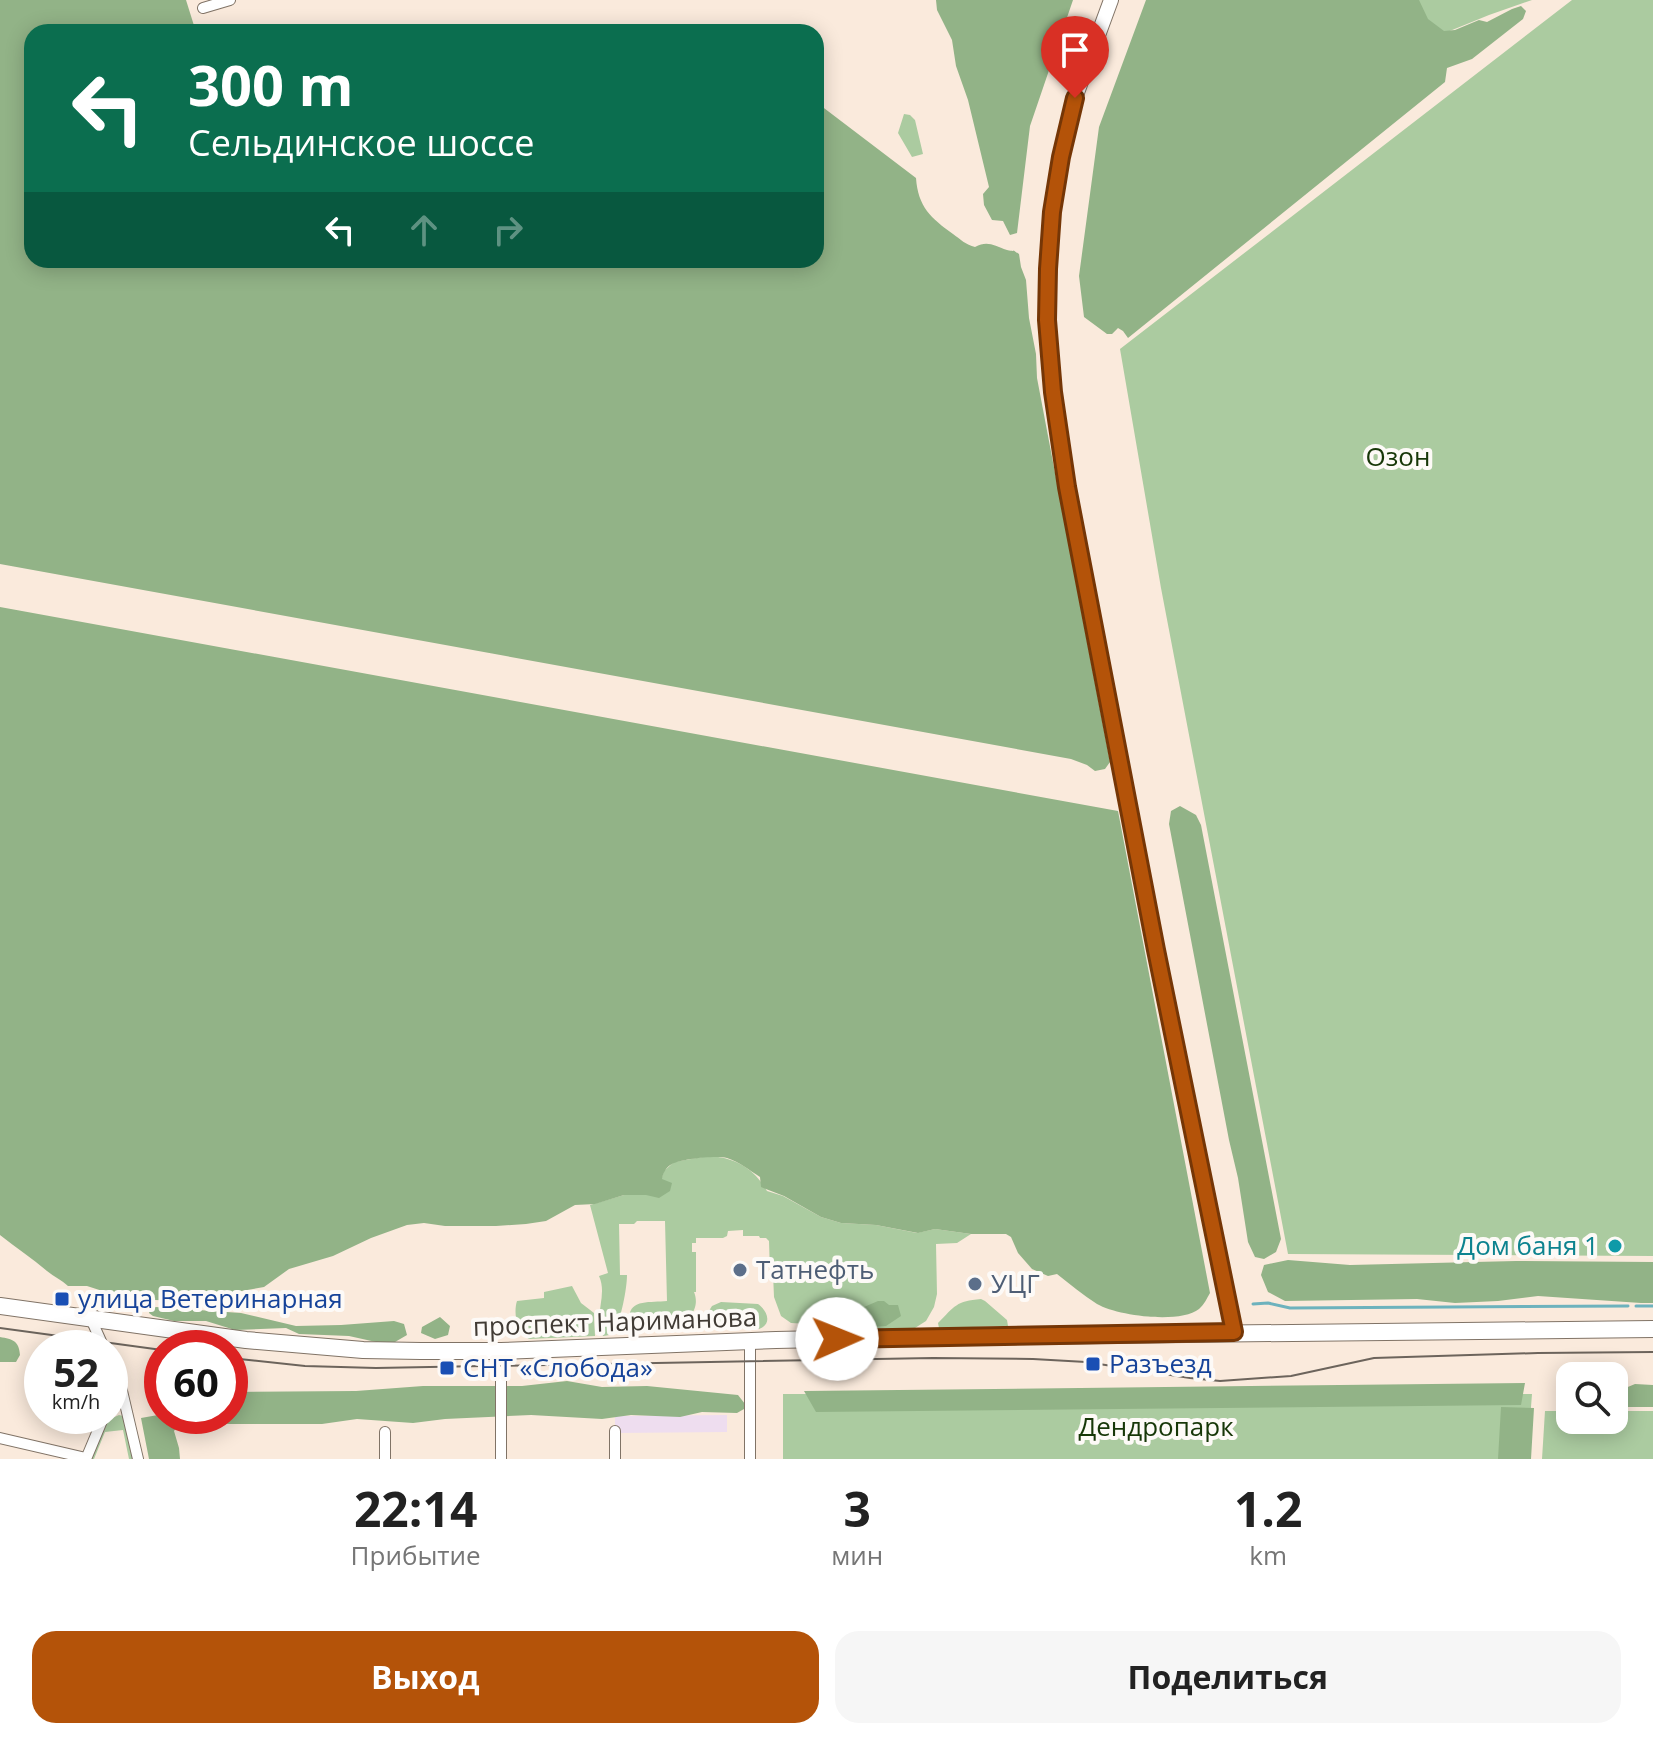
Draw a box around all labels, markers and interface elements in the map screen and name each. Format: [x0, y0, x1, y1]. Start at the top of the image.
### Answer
pin [1041, 16, 1109, 98]
icon: arrive [1053, 28, 1097, 72]
text: 300 m [188, 46, 354, 122]
icon: left [56, 56, 160, 160]
text: Сельдинское шоссе [188, 118, 535, 167]
icon: left [318, 208, 362, 252]
icon: ahead [402, 208, 446, 252]
icon: right [486, 208, 530, 252]
park label: Озон [1366, 438, 1430, 474]
place label: Дом баня 1 [1457, 1227, 1599, 1263]
marker: Дом баня 1 [1606, 1237, 1624, 1255]
place label: Татнефть [756, 1251, 874, 1287]
marker: Татнефть [731, 1261, 749, 1279]
place label: УЦГ [991, 1265, 1040, 1301]
marker: УЦГ [966, 1275, 984, 1293]
place label: улица Ветеринарная [78, 1280, 343, 1316]
marker: улица Ветеринарная [53, 1290, 71, 1308]
position arrow [795, 1297, 879, 1381]
street label: проспект Нариманова [472, 1298, 758, 1344]
speed limit sign: 60 [144, 1330, 248, 1434]
text: 52 [53, 1344, 99, 1399]
place label: Разъезд [1109, 1345, 1212, 1381]
place label: СНТ «Слобода» [463, 1349, 653, 1385]
marker: Разъезд [1084, 1355, 1102, 1373]
marker: СНТ «Слобода» [438, 1359, 456, 1377]
map controls [1556, 1362, 1628, 1434]
button: search [1556, 1362, 1628, 1434]
text: km/h [52, 1388, 100, 1415]
park label: Дендропарк [1078, 1408, 1234, 1444]
text: 22:14 [354, 1476, 477, 1541]
text: 3 [844, 1476, 871, 1541]
text: 1.2 [1234, 1476, 1302, 1541]
text: Прибытие [351, 1537, 481, 1573]
text: мин [831, 1537, 883, 1573]
text: km [1249, 1537, 1287, 1573]
button: Выход [32, 1631, 819, 1723]
button: Поделиться [835, 1631, 1621, 1723]

